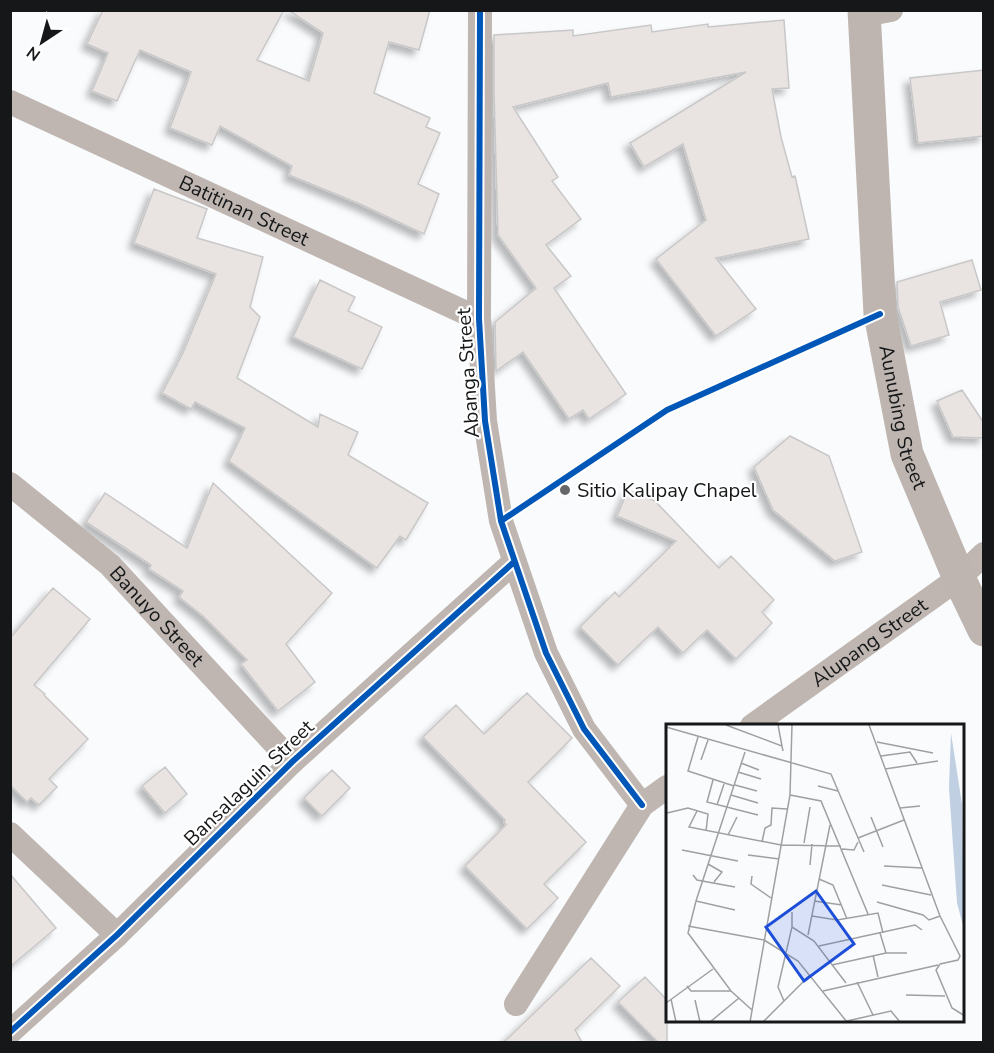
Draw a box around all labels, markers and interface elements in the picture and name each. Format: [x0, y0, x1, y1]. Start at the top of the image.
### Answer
north arrow [12, 12, 72, 72]
text: N [22, 41, 45, 66]
street label: Batitinan Street [175, 169, 314, 253]
street label: Abanga Street [450, 306, 486, 439]
street label: Aunubing Street [873, 343, 934, 494]
place label: Sitio Kalipay Chapel [577, 477, 757, 504]
marker: Sitio Kalipay Chapel [558, 483, 572, 497]
street label: Banuyo Street [104, 560, 211, 673]
street label: Alupang Street [806, 591, 933, 693]
street label: Bansalaguin Street [178, 713, 321, 852]
inset map [666, 724, 964, 1023]

